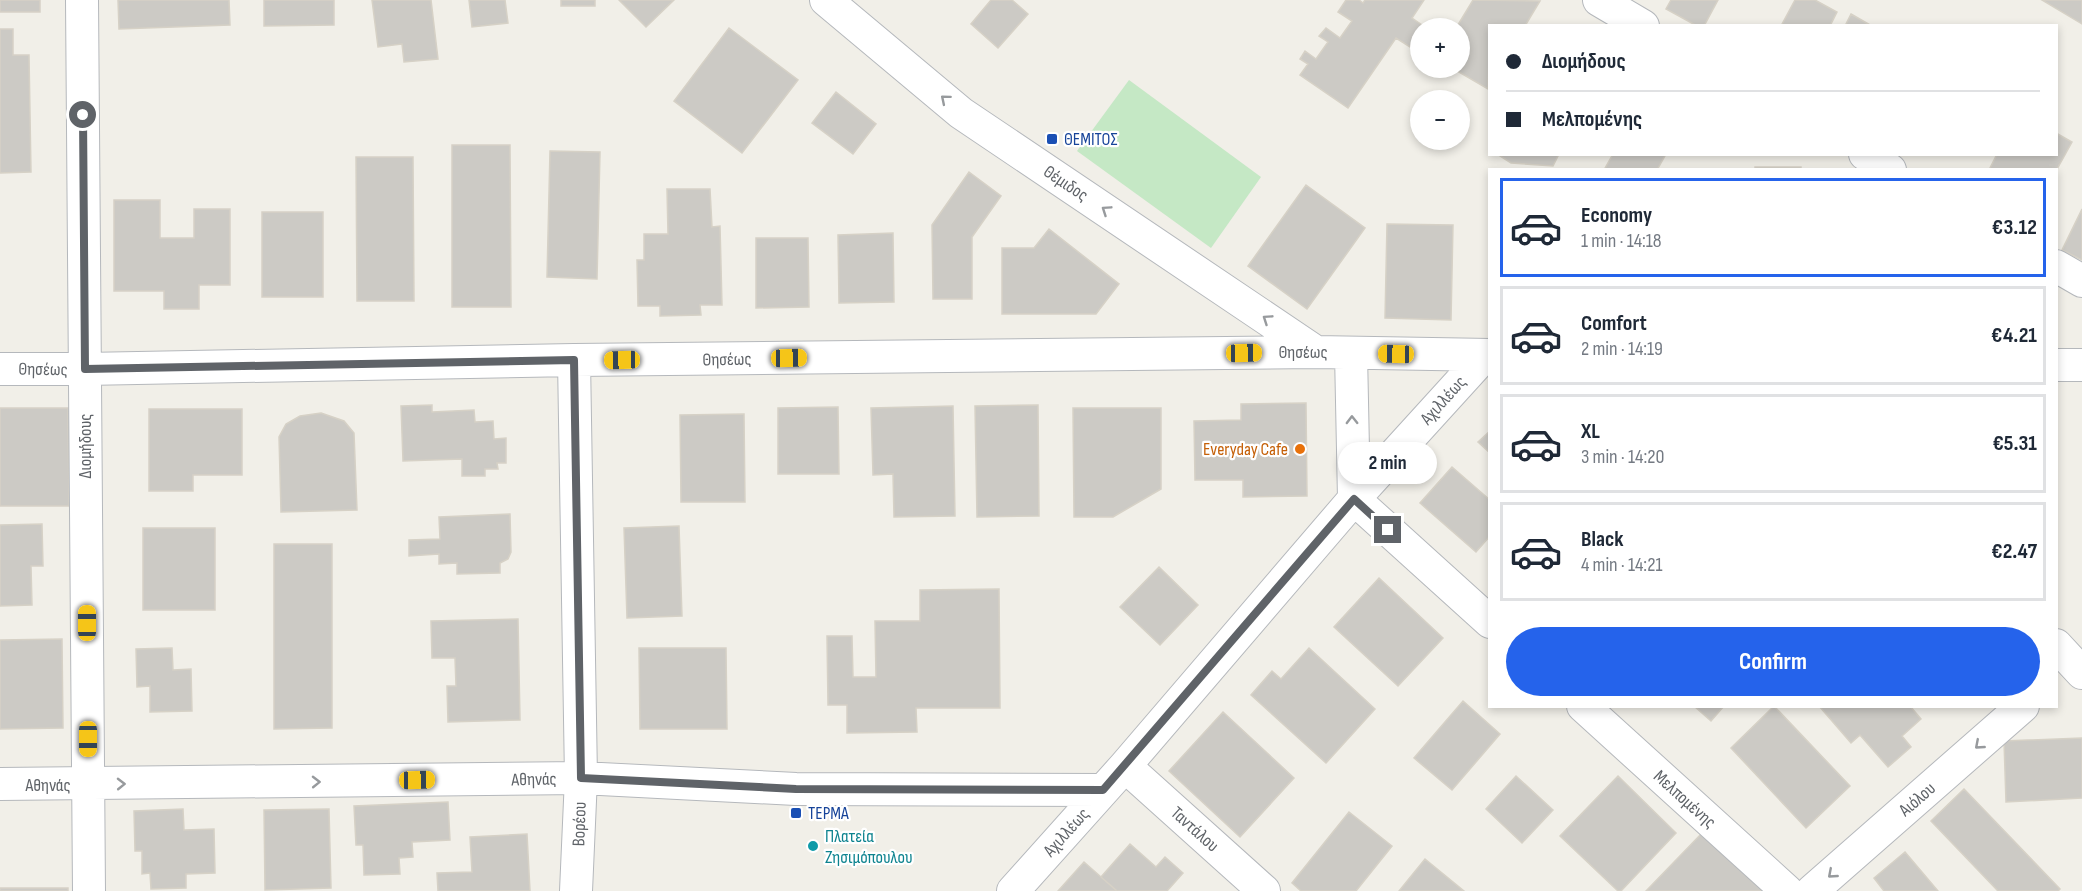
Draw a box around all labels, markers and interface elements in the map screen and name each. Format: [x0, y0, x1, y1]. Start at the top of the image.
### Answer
map controls [1410, 18, 1470, 150]
button: + [1410, 18, 1470, 78]
text: Διομήδους [1542, 48, 1626, 75]
button: − [1410, 90, 1470, 150]
one-way arrow [941, 96, 952, 107]
route start [69, 101, 96, 128]
text: Μελπομένης [1542, 106, 1642, 133]
place label: ΘΕΜΙΤΟΣ [1064, 129, 1117, 150]
marker: ΘΕΜΙΤΟΣ [1045, 132, 1059, 146]
street label: Θέμιδος [1039, 161, 1092, 206]
icon: car [1509, 201, 1563, 255]
text: Economy [1581, 202, 1652, 229]
one-way arrow [1101, 206, 1112, 217]
text: €3.12 [1992, 214, 2037, 241]
text: 1 min · 14:18 [1581, 229, 1662, 253]
icon: car [1509, 309, 1563, 363]
text: Comfort [1581, 310, 1647, 337]
one-way arrow [1263, 315, 1274, 326]
text: €4.21 [1991, 322, 2037, 349]
text: 2 min · 14:19 [1581, 337, 1663, 361]
street label: Θησέως [1278, 342, 1328, 363]
car [1226, 344, 1262, 362]
car [1378, 345, 1414, 363]
street label: Θησέως [702, 349, 752, 370]
car [771, 349, 807, 367]
car [604, 351, 640, 369]
street label: Θησέως [18, 359, 68, 380]
street label: Αχιλλέως [1415, 372, 1471, 430]
street label: Διομήδους [75, 414, 96, 478]
one-way arrow [1346, 415, 1359, 424]
icon: car [1509, 417, 1563, 471]
text: XL [1581, 418, 1600, 445]
text: €5.31 [1992, 430, 2037, 457]
place label: Everyday Cafe [1203, 439, 1288, 460]
marker: Everyday Cafe [1293, 442, 1307, 456]
callout: 2 min [1338, 443, 1438, 485]
text: 3 min · 14:20 [1581, 445, 1664, 469]
text: 2 min [1368, 451, 1407, 475]
route end [1374, 516, 1401, 543]
icon: car [1509, 525, 1563, 579]
text: Black [1581, 526, 1623, 553]
text: €2.47 [1991, 538, 2037, 565]
text: 4 min · 14:21 [1581, 553, 1662, 577]
car [78, 605, 96, 641]
button: Confirm [1506, 627, 2040, 696]
car [79, 721, 97, 757]
one-way arrow [1975, 738, 1985, 749]
street label: Μελπομένης [1649, 766, 1720, 833]
street label: Αθηνάς [510, 769, 557, 790]
car [399, 771, 435, 789]
street label: Αθηνάς [25, 775, 71, 796]
one-way arrow [312, 776, 321, 788]
one-way arrow [117, 778, 126, 791]
street label: Αιόλου [1894, 778, 1940, 822]
street label: Βορέου [568, 801, 591, 847]
street label: Ταντάλου [1166, 802, 1223, 856]
place label: ΤΕΡΜΑ [808, 803, 849, 824]
street label: Αχιλλέως [1038, 804, 1094, 862]
marker: ΤΕΡΜΑ [789, 806, 803, 820]
place label: Πλατεία Ζησιμόπουλου [825, 826, 913, 868]
marker: Πλατεία Ζησιμόπουλου [806, 839, 820, 853]
one-way arrow [1828, 867, 1839, 878]

